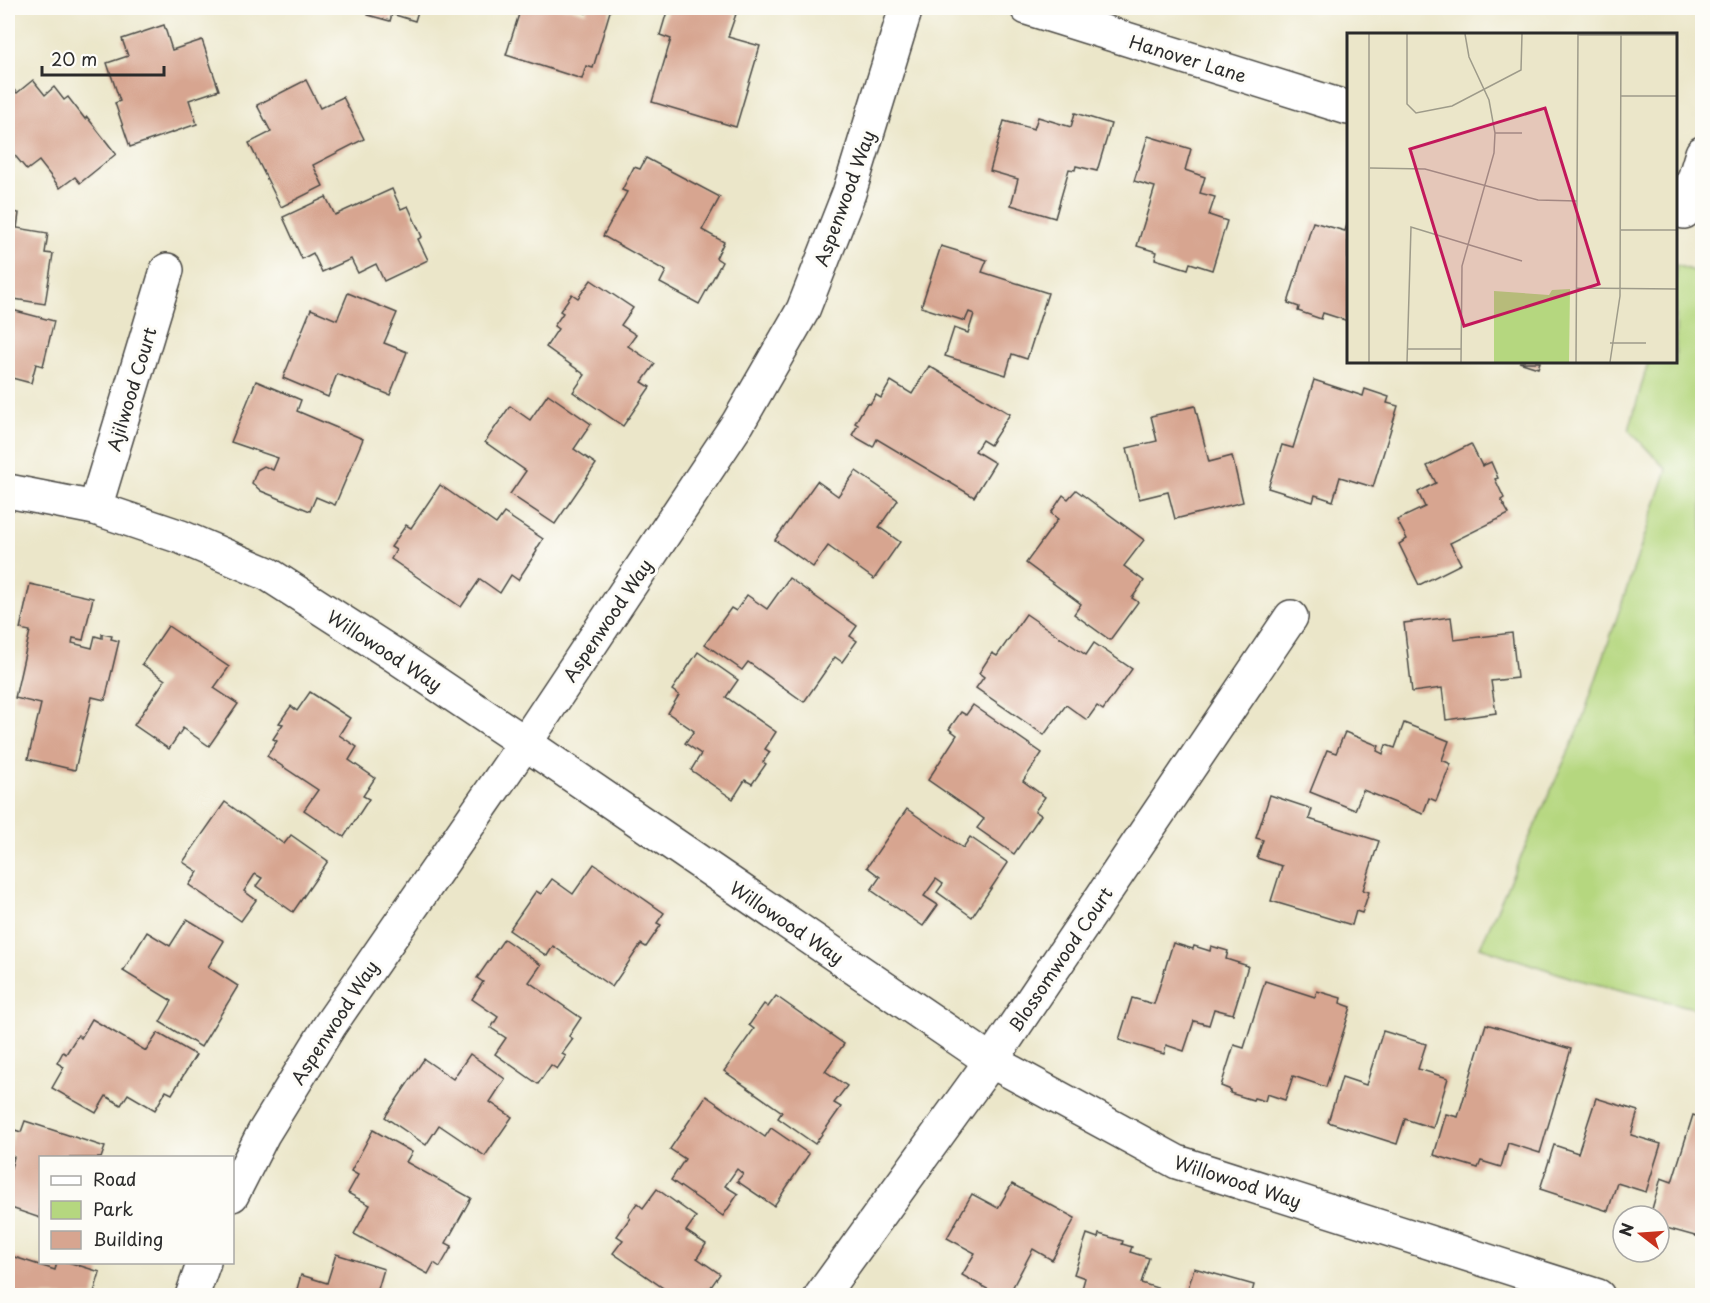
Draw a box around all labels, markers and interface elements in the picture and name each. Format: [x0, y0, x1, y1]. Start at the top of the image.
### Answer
street label: Hanover Lane [1126, 27, 1250, 89]
inset map [1347, 33, 1677, 363]
scale bar [42, 39, 164, 77]
text: 20 m [51, 45, 97, 72]
street label: Aspenwood Way [807, 126, 881, 270]
street label: Ajilwood Court [99, 324, 163, 454]
street label: Aspenwood Way [556, 553, 658, 687]
street label: Willowood Way [322, 603, 448, 697]
street label: Willowood Way [725, 874, 849, 970]
street label: Blossomwood Court [1001, 881, 1119, 1037]
street label: Aspenwood Way [284, 955, 384, 1089]
street label: Willowood Way [1171, 1148, 1305, 1214]
legend [39, 1156, 234, 1264]
text: Road [93, 1165, 137, 1192]
text: Park [93, 1195, 133, 1222]
north arrow [1611, 1204, 1671, 1264]
text: N [1612, 1220, 1639, 1239]
text: Building [93, 1225, 163, 1252]

